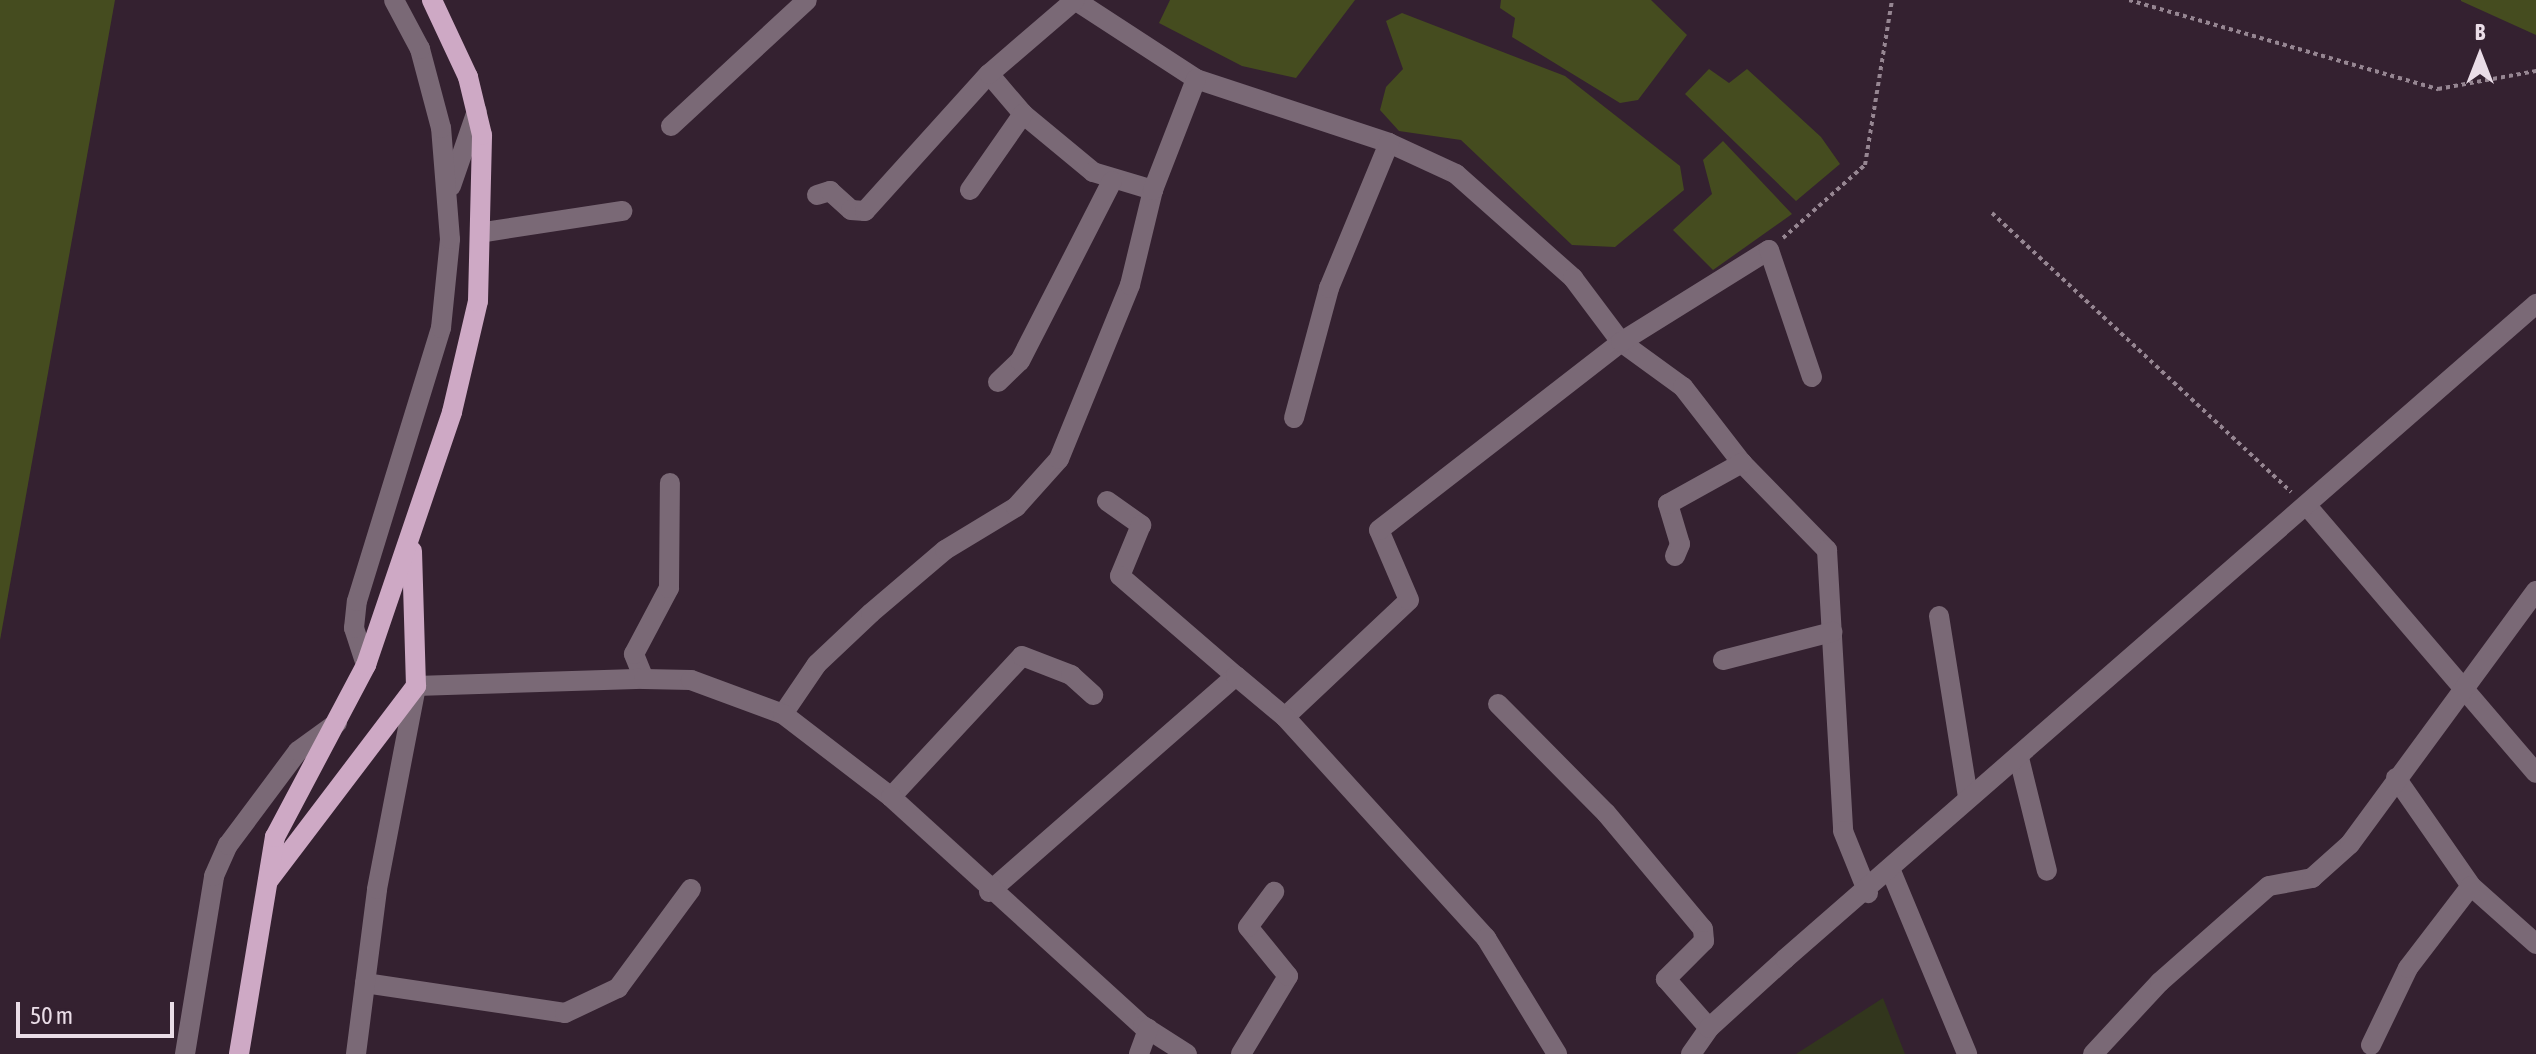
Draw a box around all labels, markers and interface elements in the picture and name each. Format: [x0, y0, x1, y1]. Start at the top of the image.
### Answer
north arrow [2440, 16, 2520, 96]
text: B [2475, 19, 2485, 45]
scale bar [20, 986, 178, 1036]
text: 50 m [30, 1002, 73, 1029]

